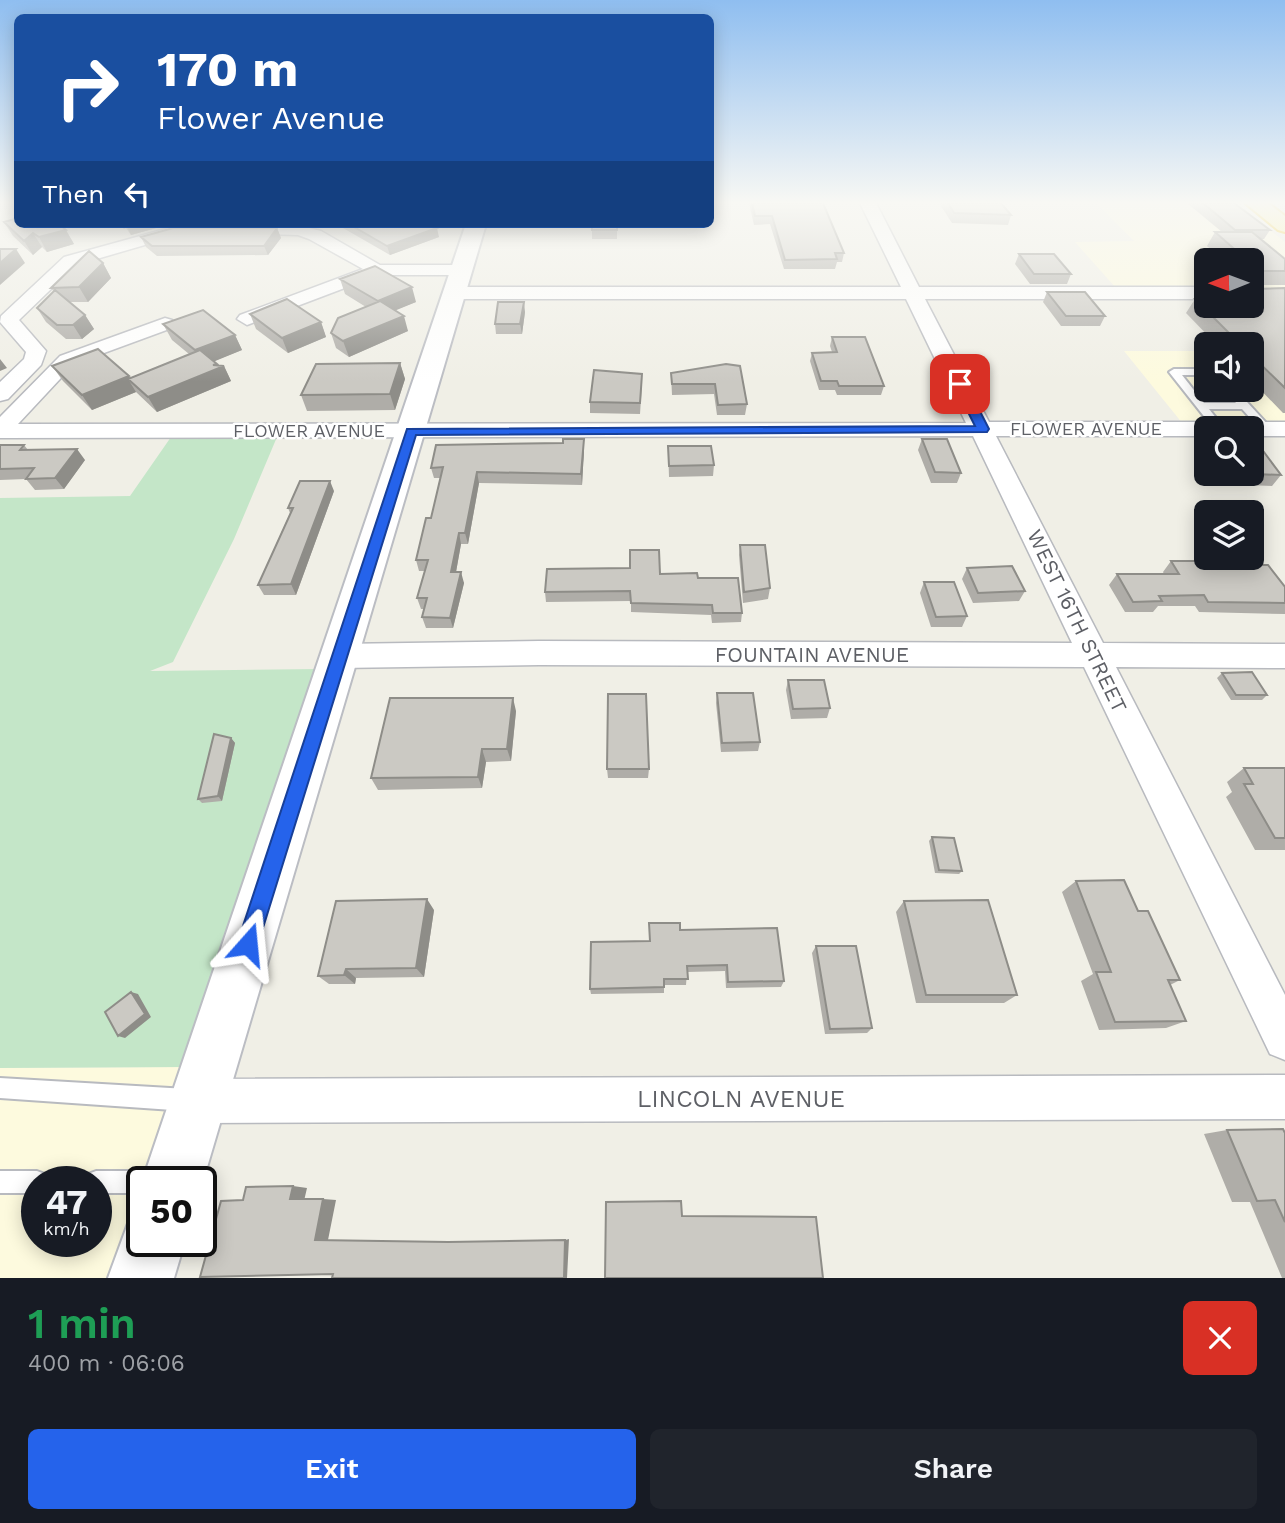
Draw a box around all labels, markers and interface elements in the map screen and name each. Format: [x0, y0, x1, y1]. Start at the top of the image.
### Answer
text: 170 m [157, 40, 298, 98]
icon: right [42, 42, 133, 133]
text: Flower Avenue [157, 99, 385, 137]
icon: left [118, 175, 156, 213]
text: Then [42, 179, 104, 209]
north arrow [1194, 248, 1264, 318]
map controls [1194, 248, 1264, 570]
button: sound [1194, 332, 1264, 402]
pin [930, 354, 990, 414]
icon: arrive [941, 365, 979, 403]
button: search [1194, 416, 1264, 486]
street label: FLOWER AVENUE [1010, 418, 1162, 439]
street label: FLOWER AVENUE [233, 420, 385, 441]
button: layers [1194, 500, 1264, 570]
street label: WEST 16TH STREET [1022, 525, 1133, 717]
street label: FOUNTAIN AVENUE [715, 642, 909, 667]
position arrow [211, 907, 285, 981]
street label: LINCOLN AVENUE [637, 1085, 845, 1113]
speed limit sign: 50 [126, 1166, 217, 1257]
text: 47 [45, 1181, 88, 1223]
text: km/h [43, 1218, 90, 1239]
text: 1 min [28, 1299, 136, 1348]
button: close [1183, 1301, 1257, 1375]
text: 400 m · 06:06 [28, 1350, 185, 1377]
button: Exit [28, 1429, 636, 1509]
button: Share [650, 1429, 1257, 1509]

